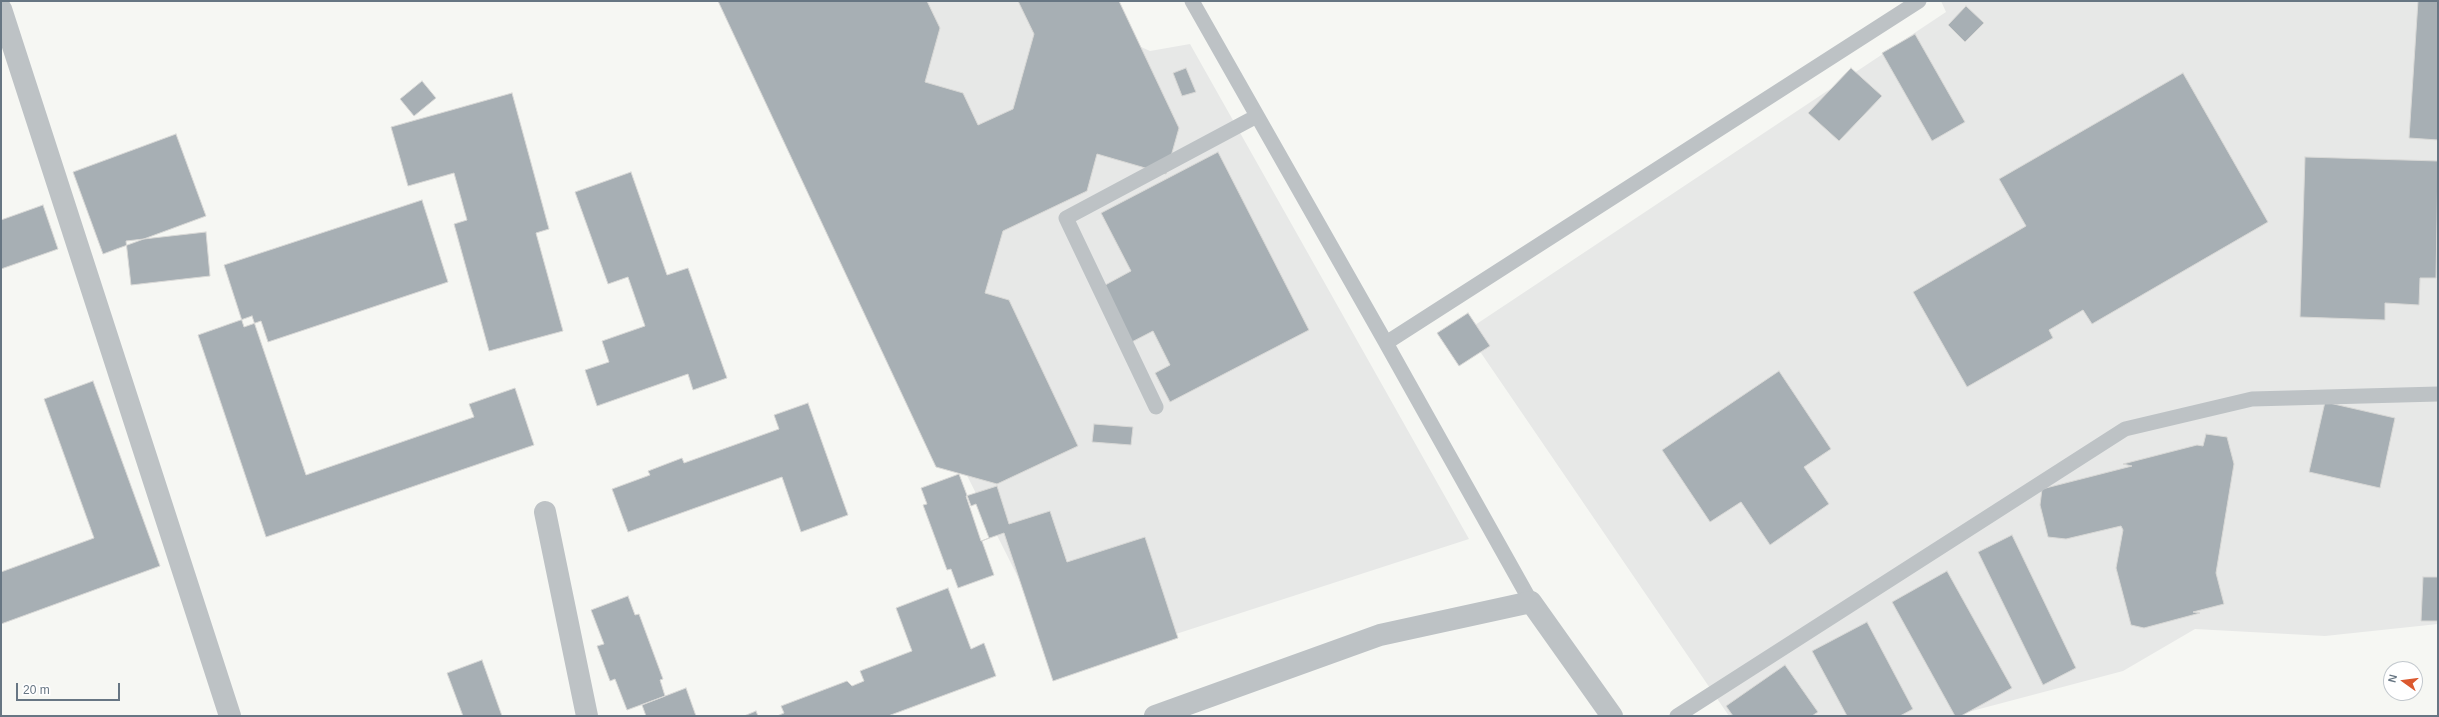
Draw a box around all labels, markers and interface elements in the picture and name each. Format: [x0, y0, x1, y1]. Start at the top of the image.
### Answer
north arrow [2383, 661, 2423, 701]
text: N [2386, 673, 2399, 684]
scale bar [18, 675, 122, 701]
text: 20 m [23, 683, 50, 697]

